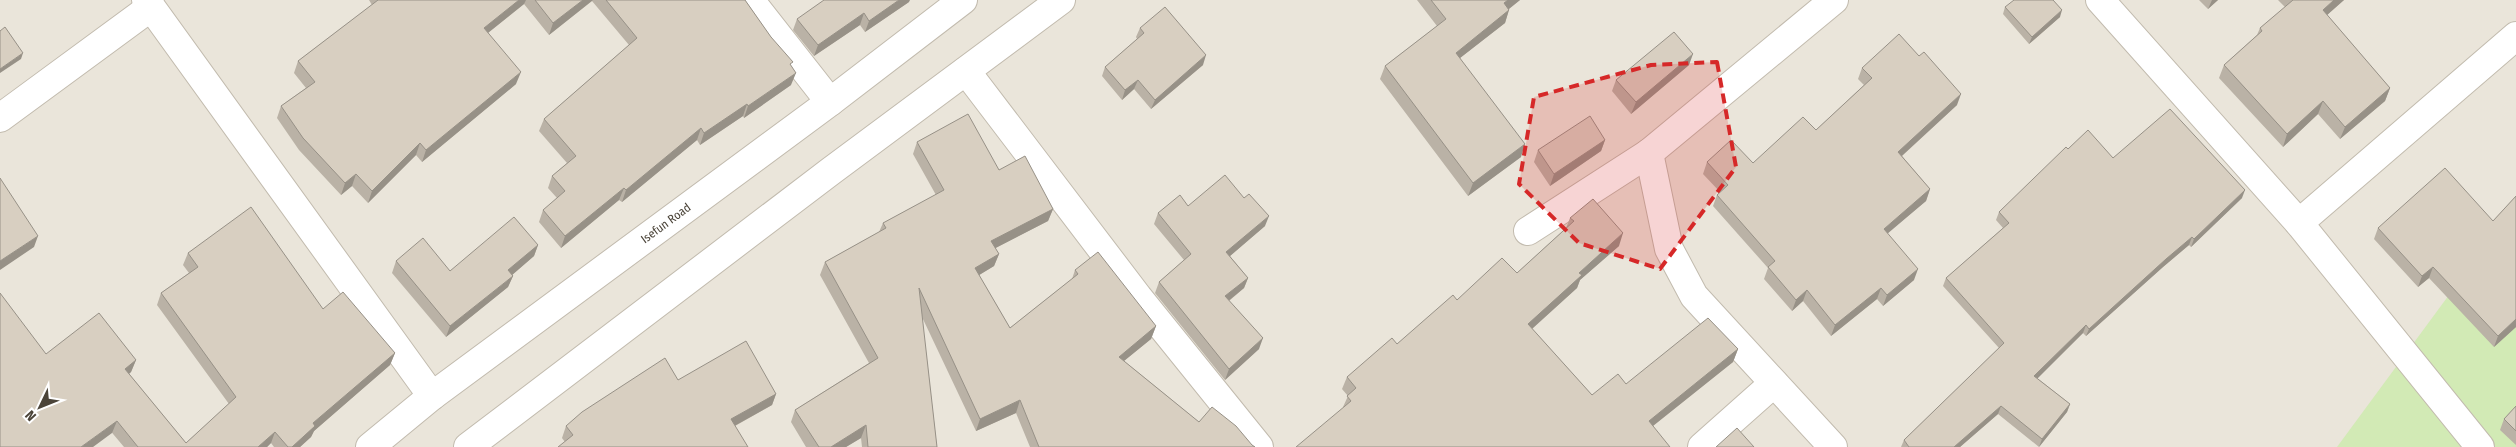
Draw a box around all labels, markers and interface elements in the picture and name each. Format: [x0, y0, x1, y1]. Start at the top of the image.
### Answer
street label: Isefun Road [638, 200, 693, 246]
north arrow [15, 382, 65, 432]
text: N [22, 407, 40, 424]

